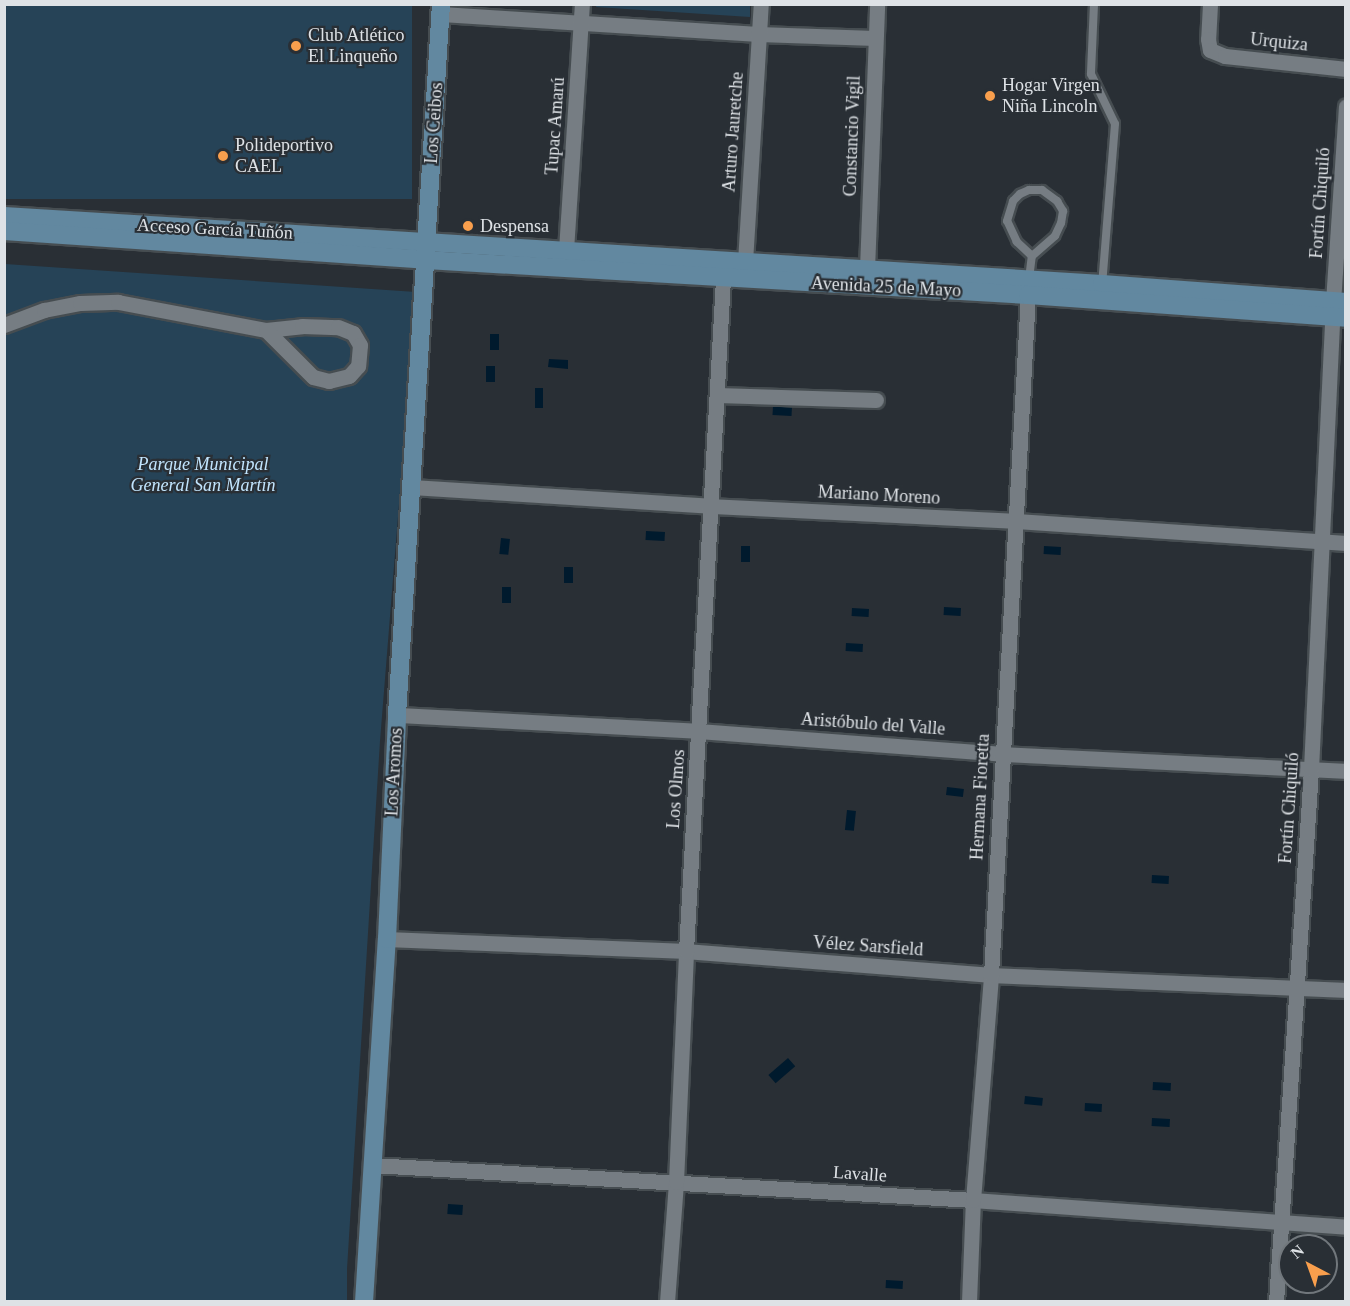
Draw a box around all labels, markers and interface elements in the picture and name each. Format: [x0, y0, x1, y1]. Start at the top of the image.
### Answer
place label: Club Atlético El Linqueño [308, 25, 405, 68]
street label: Urquiza [1249, 28, 1309, 56]
marker: Club Atlético El Linqueño [289, 39, 303, 53]
street label: Arturo Jauretche [718, 71, 748, 193]
street label: Constancio Vigil [839, 75, 865, 197]
place label: Hogar Virgen Niña Lincoln [1002, 75, 1100, 118]
street label: Tupac Amarú [541, 76, 569, 176]
street label: Los Ceibos [420, 82, 448, 164]
marker: Hogar Virgen Niña Lincoln [983, 89, 997, 103]
place label: Polideportivo CAEL [235, 135, 333, 178]
street label: Fortín Chiquiló [1305, 147, 1335, 259]
marker: Polideportivo CAEL [216, 149, 230, 163]
street label: Acceso García Tuñón [136, 214, 294, 244]
place label: Despensa [480, 215, 549, 237]
marker: Despensa [461, 219, 475, 233]
street label: Avenida 25 de Mayo [810, 272, 962, 302]
park label: Parque Municipal General San Martín [131, 454, 275, 496]
street label: Mariano Moreno [817, 481, 941, 509]
street label: Aristóbulo del Valle [800, 708, 946, 740]
street label: Los Aromos [381, 727, 407, 817]
street label: Hermana Fioretta [966, 733, 994, 861]
street label: Los Olmos [662, 749, 690, 829]
street label: Fortín Chiquiló [1274, 752, 1304, 864]
street label: Vélez Sarsfield [812, 931, 924, 961]
street label: Lavalle [832, 1161, 888, 1187]
north arrow [1278, 1234, 1338, 1294]
text: N [1287, 1241, 1307, 1262]

